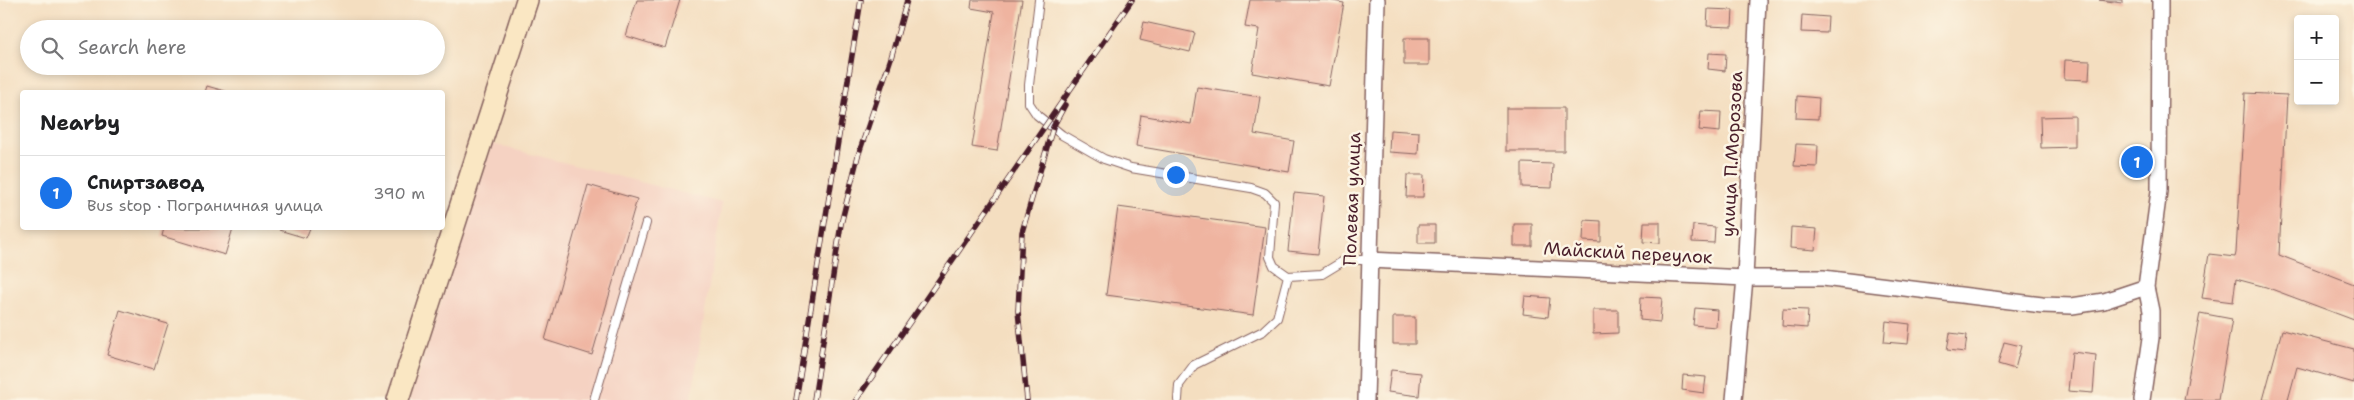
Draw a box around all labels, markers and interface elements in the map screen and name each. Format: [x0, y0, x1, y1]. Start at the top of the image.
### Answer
map controls [2294, 15, 2339, 105]
button: + [2294, 15, 2339, 60]
search box [20, 20, 445, 75]
icon: search [38, 34, 66, 62]
text: Search here [78, 35, 187, 60]
button: − [2294, 60, 2339, 105]
street label: улица П.Морозова [1716, 70, 1748, 238]
text: Nearby [40, 109, 120, 137]
street label: Полевая улица [1338, 132, 1366, 266]
pin: 1 [2121, 143, 2153, 181]
your location [1163, 162, 1189, 188]
text: Спиртзавод [87, 170, 204, 195]
text: 1 [52, 183, 60, 204]
text: 390 m [373, 183, 425, 204]
text: Bus stop · Пограничная улица [87, 195, 323, 216]
street label: Майский переулок [1543, 237, 1713, 269]

